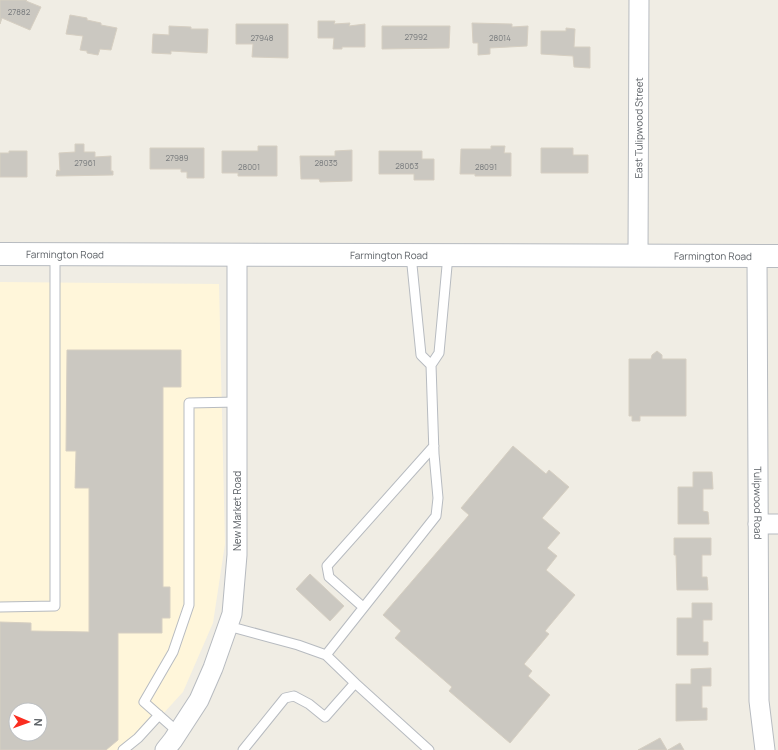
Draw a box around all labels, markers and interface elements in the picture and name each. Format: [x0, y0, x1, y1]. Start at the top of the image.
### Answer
house number: 27882 [8, 6, 31, 17]
house number: 27992 [404, 31, 428, 42]
house number: 27948 [251, 32, 274, 43]
house number: 28014 [489, 32, 511, 43]
street label: East Tulipwood Street [631, 77, 646, 179]
house number: 27989 [165, 152, 189, 163]
house number: 27961 [74, 157, 96, 168]
house number: 28035 [314, 157, 338, 168]
house number: 28063 [395, 160, 419, 171]
house number: 28001 [238, 161, 260, 172]
house number: 28091 [475, 161, 497, 172]
street label: Farmington Road [26, 247, 104, 261]
street label: Farmington Road [350, 248, 428, 262]
street label: Farmington Road [674, 249, 752, 263]
street label: Tulipwood Road [751, 467, 765, 540]
street label: New Market Road [230, 471, 244, 551]
north arrow [8, 702, 48, 742]
text: N [31, 718, 46, 727]

